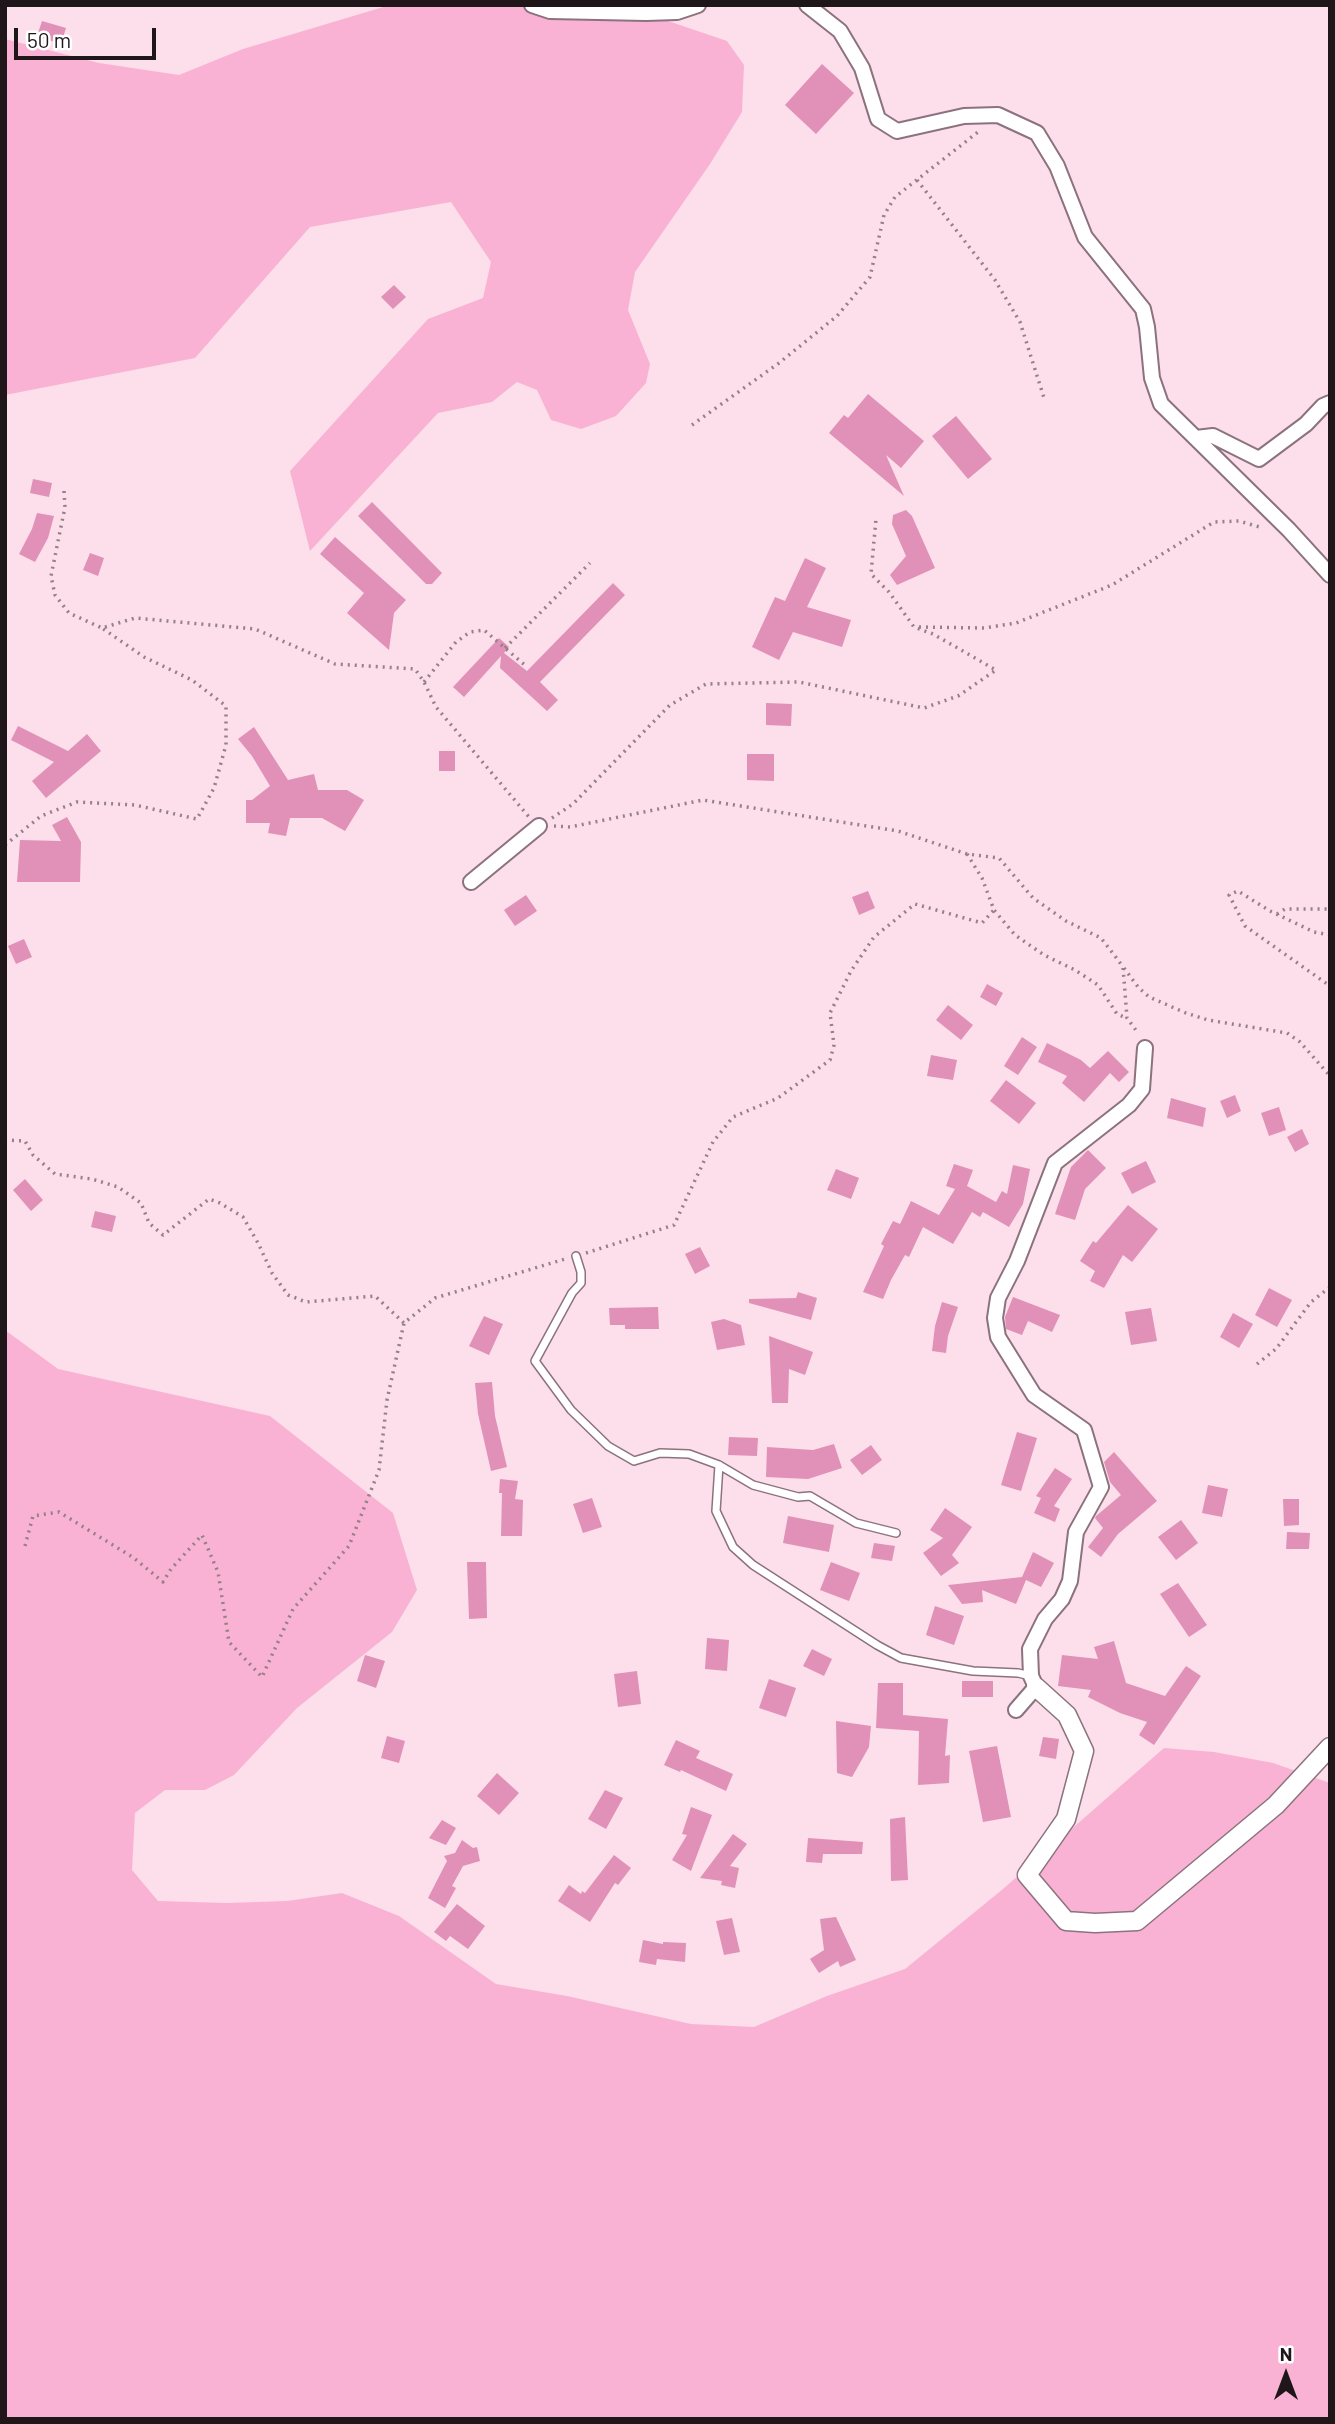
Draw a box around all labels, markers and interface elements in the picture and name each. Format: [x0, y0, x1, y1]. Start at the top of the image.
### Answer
scale bar [18, 14, 159, 58]
text: 50 m [27, 27, 71, 52]
north arrow [1251, 2340, 1321, 2410]
text: N [1280, 2342, 1292, 2365]

